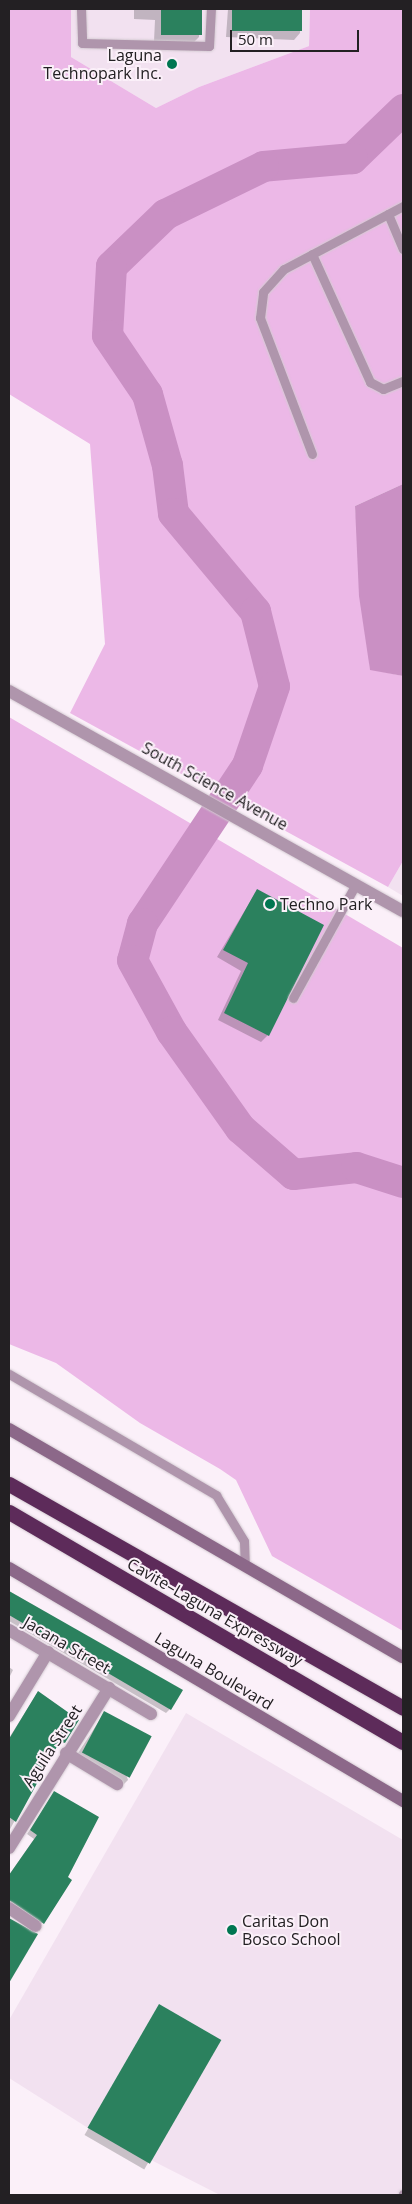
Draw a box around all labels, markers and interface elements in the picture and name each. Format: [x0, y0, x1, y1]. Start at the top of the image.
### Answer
scale bar [232, 20, 361, 52]
text: 50 m [238, 29, 273, 49]
place label: Laguna Technopark Inc. [43, 45, 162, 83]
marker: Laguna Technopark Inc. [166, 58, 178, 70]
street label: South Science Avenue [139, 738, 291, 834]
place label: Techno Park [280, 894, 372, 914]
marker: Techno Park [264, 898, 276, 910]
street label: Cavite–Laguna Expressway [124, 1554, 306, 1670]
street label: Jacana Street [20, 1612, 114, 1678]
street label: Laguna Boulevard [151, 1628, 277, 1714]
street label: Aguila Street [18, 1701, 86, 1791]
place label: Caritas Don Bosco School [242, 1911, 341, 1949]
marker: Caritas Don Bosco School [226, 1924, 238, 1936]

